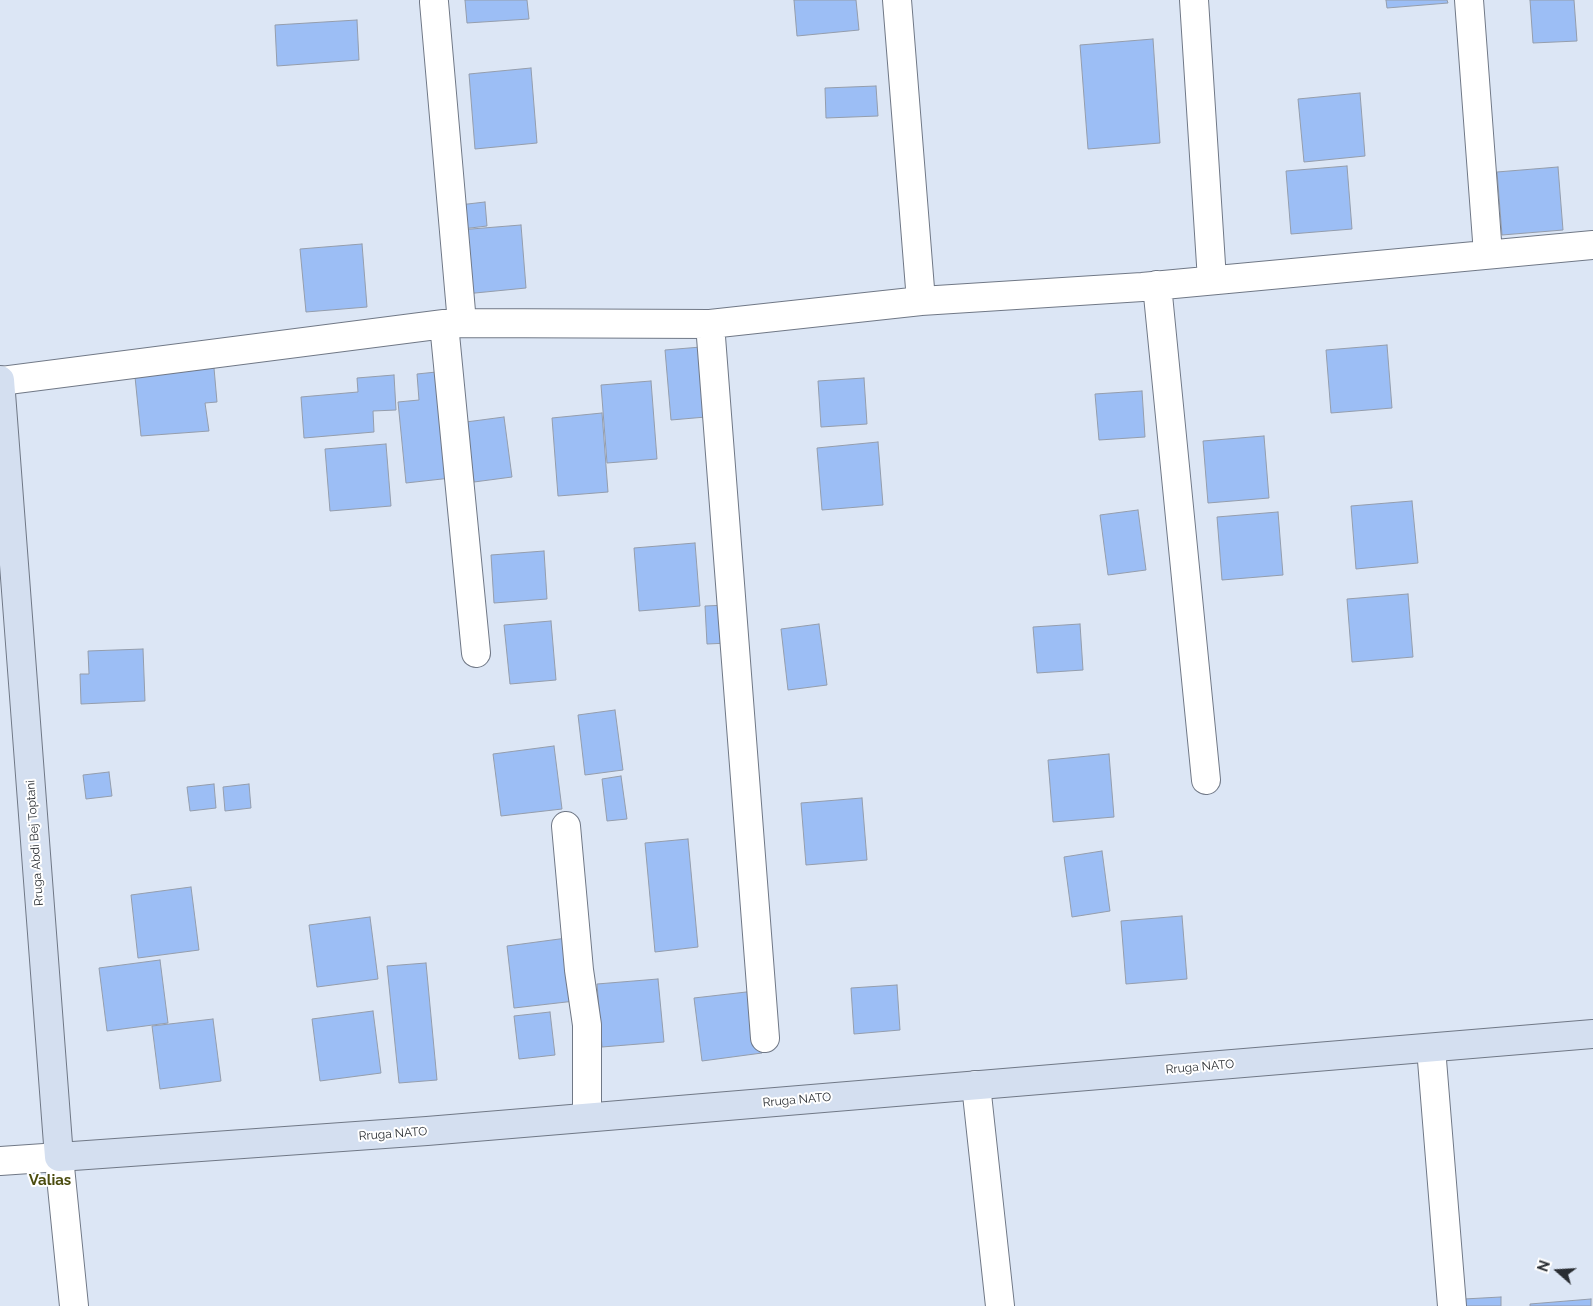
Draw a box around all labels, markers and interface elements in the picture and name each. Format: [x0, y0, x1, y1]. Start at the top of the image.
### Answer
street label: Rruga Abdi Bej Toptani [23, 780, 47, 906]
street label: Rruga NATO [1165, 1057, 1235, 1077]
street label: Rruga NATO [762, 1090, 832, 1110]
street label: Rruga NATO [358, 1124, 428, 1144]
district label: Valias [29, 1171, 71, 1189]
north arrow [1533, 1246, 1583, 1296]
text: N [1535, 1258, 1553, 1274]

